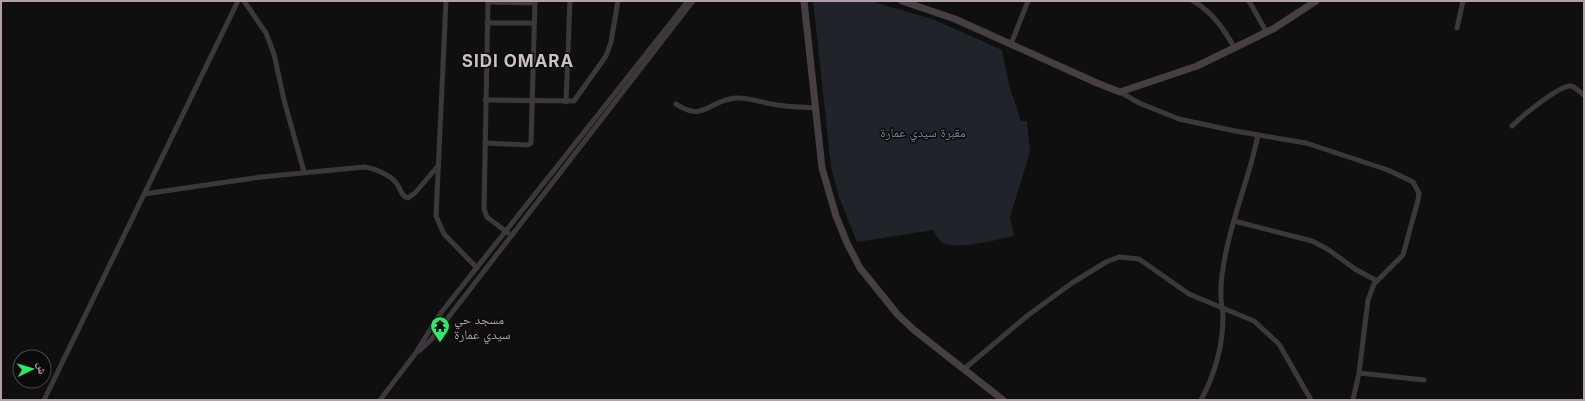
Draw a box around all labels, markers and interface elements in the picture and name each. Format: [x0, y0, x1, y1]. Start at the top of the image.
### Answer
district label: SIDI OMARA [462, 51, 574, 71]
park label: مقبرة سيدي عمارة [880, 124, 966, 143]
place label: مسجد حي سيدي عمارة [454, 311, 511, 345]
temple icon: مسجد حي سيدي عمارة [429, 315, 451, 343]
north arrow [12, 349, 52, 389]
text: ش [33, 362, 49, 375]

